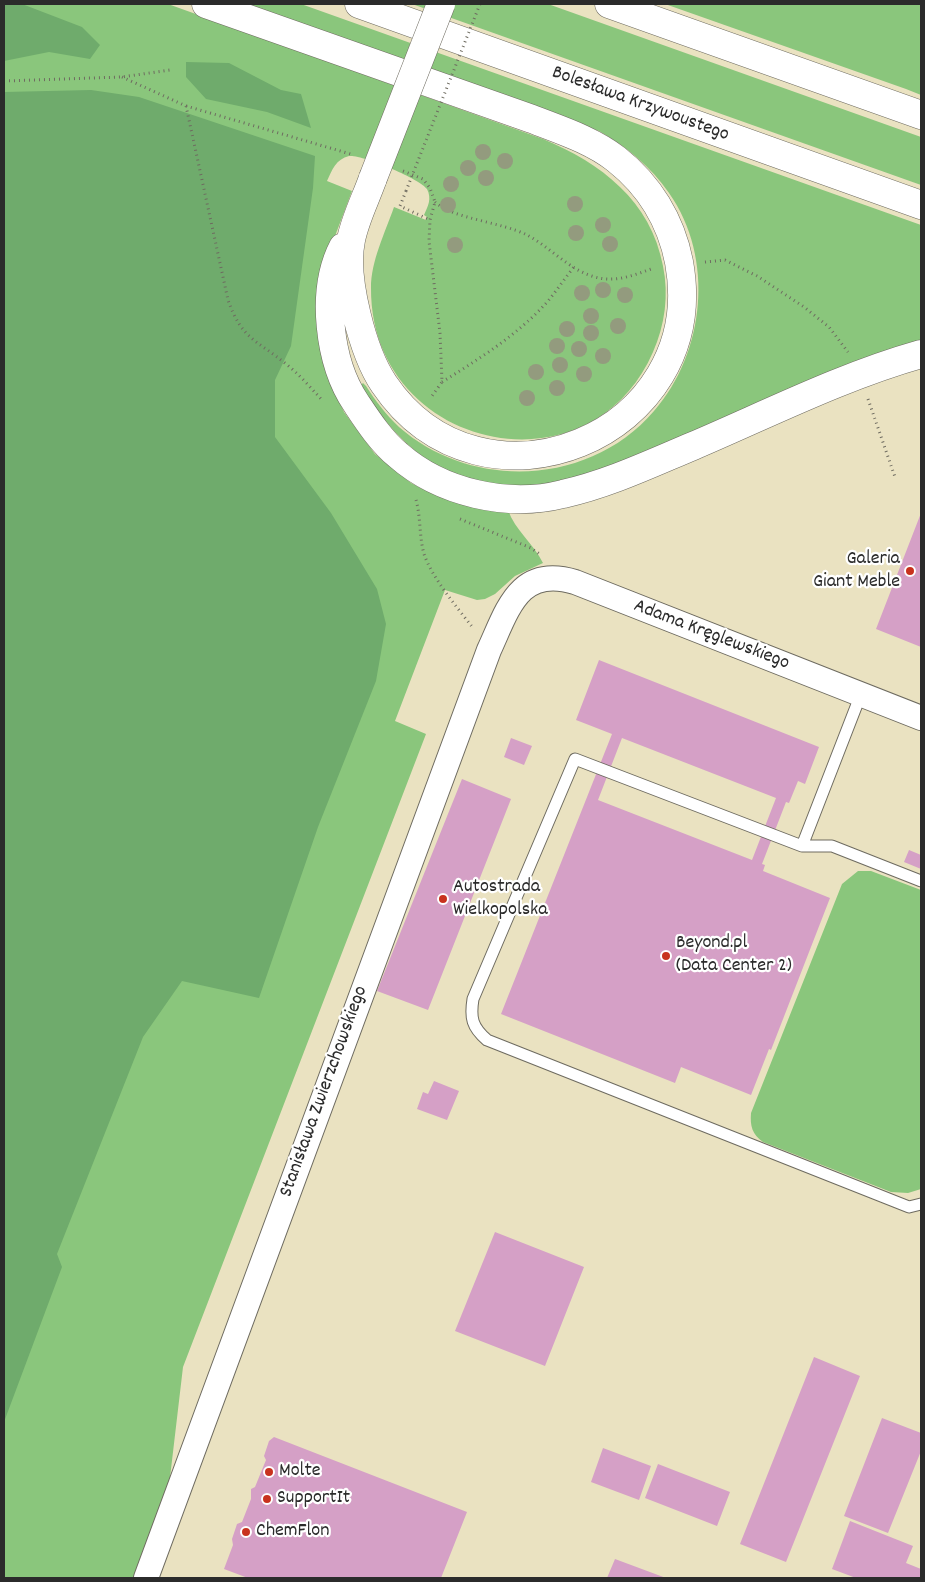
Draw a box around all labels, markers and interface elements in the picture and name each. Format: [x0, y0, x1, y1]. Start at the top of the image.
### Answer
street label: Bolesława Krzywoustego [548, 62, 732, 148]
place label: Galeria Giant Meble [813, 548, 900, 595]
marker: Galeria Giant Meble [904, 565, 916, 577]
street label: Adama Kręglewskiego [630, 595, 792, 677]
place label: Autostrada Wielkopolska [453, 876, 548, 923]
marker: Autostrada Wielkopolska [437, 893, 449, 905]
place label: Beyond.pl (Data Center 2) [676, 932, 792, 979]
marker: Beyond.pl (Data Center 2) [660, 950, 672, 962]
street label: Stanisława Zwierzchowskiego [276, 983, 374, 1201]
place label: Molte [279, 1460, 321, 1484]
marker: Molte [263, 1466, 275, 1478]
place label: SupportIt [277, 1487, 350, 1511]
marker: SupportIt [261, 1493, 273, 1505]
place label: ChemFlon [256, 1520, 329, 1544]
marker: ChemFlon [240, 1526, 252, 1538]

